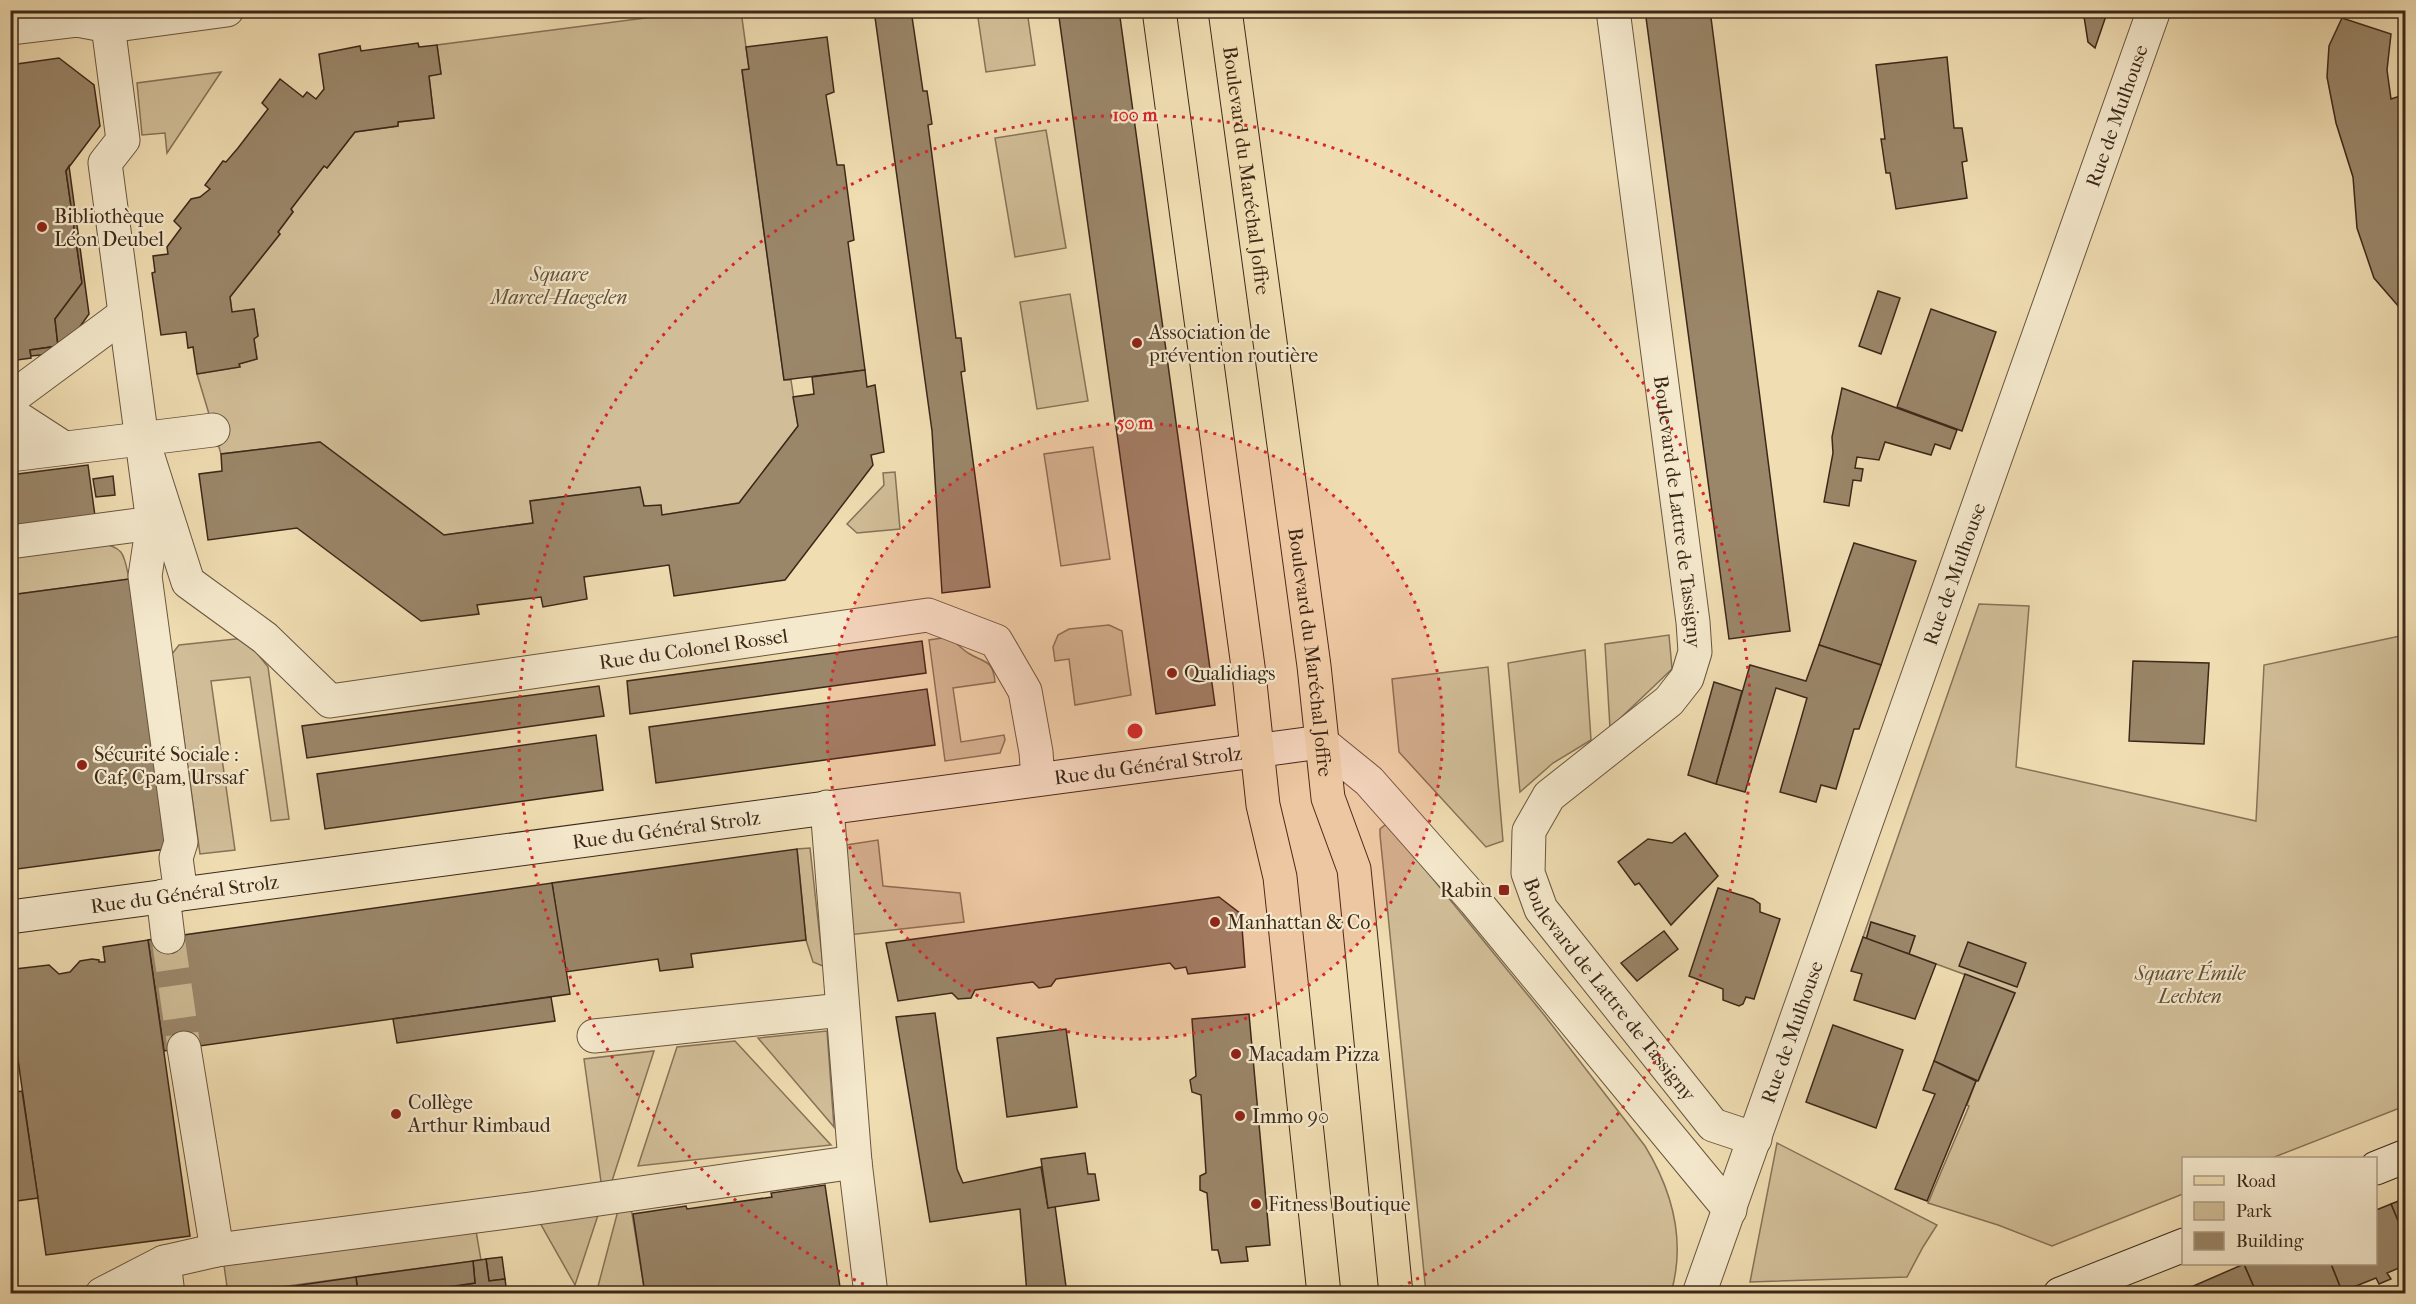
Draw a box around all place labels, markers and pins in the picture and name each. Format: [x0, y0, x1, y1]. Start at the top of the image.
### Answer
place label: Bibliothèque Léon Deubel [54, 205, 165, 251]
marker: Bibliothèque Léon Deubel [35, 220, 49, 234]
place label: Association de prévention routière [1148, 321, 1318, 367]
marker: Association de prévention routière [1130, 336, 1144, 350]
place label: Qualidiags [1184, 662, 1275, 685]
marker: Qualidiags [1165, 666, 1179, 680]
centre of rings [1125, 721, 1145, 741]
place label: Sécurité Sociale : Caf, Cpam, Urssaf [94, 743, 249, 789]
marker: Sécurité Sociale : Caf, Cpam, Urssaf [75, 758, 89, 772]
place label: Rabin [1440, 879, 1492, 902]
marker: Rabin [1497, 883, 1511, 897]
place label: Manhattan & Co [1227, 911, 1370, 934]
marker: Manhattan & Co [1208, 915, 1222, 929]
place label: Macadam Pizza [1248, 1043, 1380, 1066]
marker: Macadam Pizza [1229, 1047, 1243, 1061]
place label: Collège Arthur Rimbaud [407, 1091, 552, 1137]
place label: Immo 90 [1252, 1105, 1329, 1128]
marker: Collège Arthur Rimbaud [389, 1107, 403, 1121]
marker: Immo 90 [1233, 1109, 1247, 1123]
place label: Fitness Boutique [1268, 1193, 1411, 1216]
marker: Fitness Boutique [1249, 1197, 1263, 1211]

